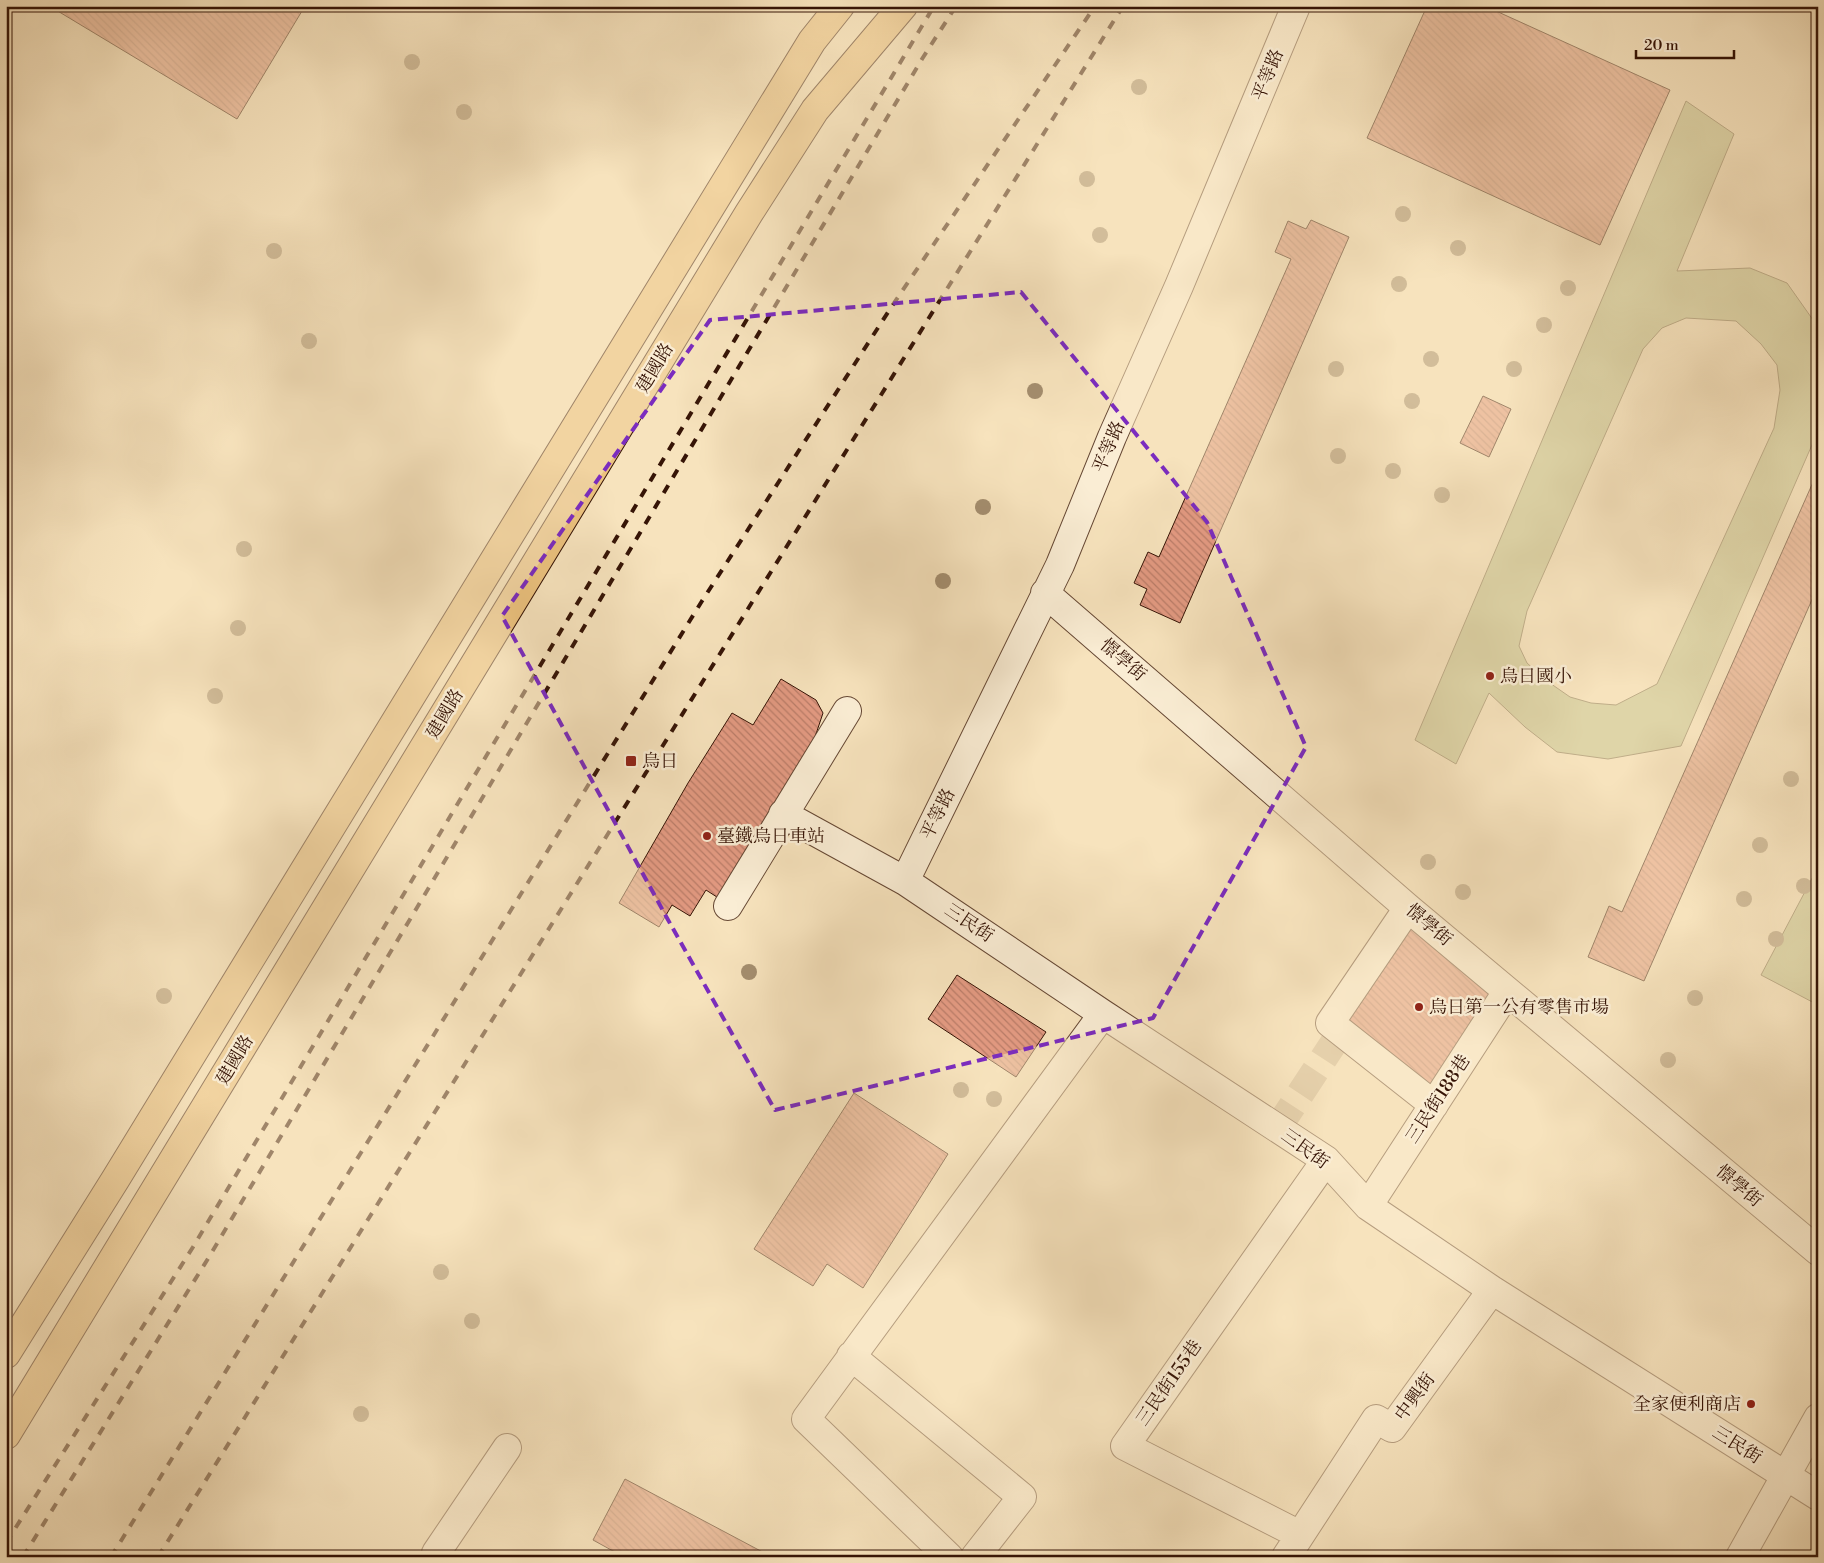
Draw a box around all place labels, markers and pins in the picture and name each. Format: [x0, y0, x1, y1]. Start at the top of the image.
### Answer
place label: 烏日國小 [1500, 665, 1572, 688]
marker: 烏日國小 [1484, 670, 1496, 682]
place label: 烏日 [642, 750, 678, 773]
marker: 烏日 [624, 754, 638, 768]
place label: 臺鐵烏日車站 [717, 825, 825, 848]
marker: 臺鐵烏日車站 [701, 830, 713, 842]
place label: 烏日第一公有零售市場 [1429, 996, 1609, 1019]
marker: 烏日第一公有零售市場 [1413, 1001, 1425, 1013]
place label: 全家便利商店 [1633, 1393, 1741, 1416]
marker: 全家便利商店 [1745, 1398, 1757, 1410]

